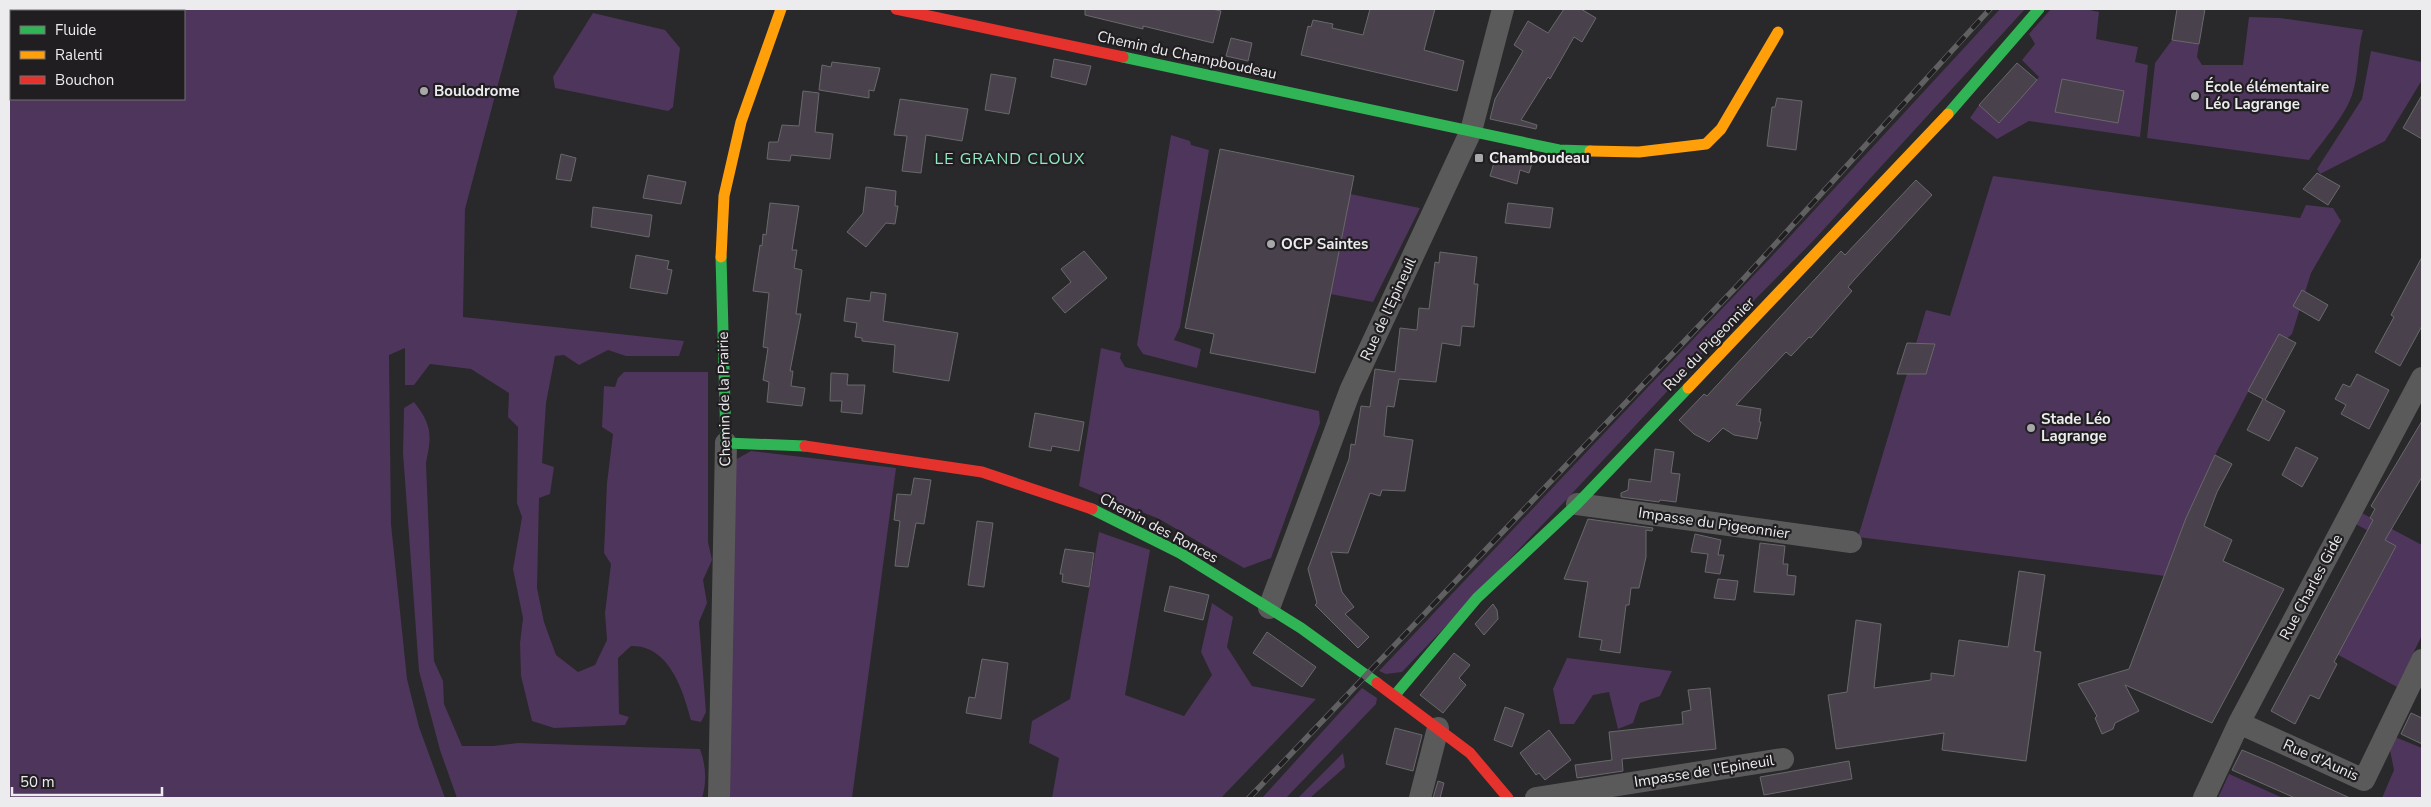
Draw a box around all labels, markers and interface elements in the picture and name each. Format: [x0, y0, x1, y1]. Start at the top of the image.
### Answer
legend [10, 10, 185, 100]
text: Fluide [55, 20, 96, 40]
street label: Chemin du Champboudeau [1095, 26, 1279, 84]
text: Ralenti [55, 45, 103, 65]
text: Bouchon [55, 70, 114, 90]
place label: École élémentaire Léo Lagrange [2205, 77, 2329, 114]
place label: Boulodrome [434, 81, 520, 101]
marker: Boulodrome [418, 85, 430, 97]
marker: École élémentaire Léo Lagrange [2189, 90, 2201, 102]
district label: LE GRAND CLOUX [935, 148, 1085, 170]
place label: Chamboudeau [1489, 148, 1590, 168]
marker: Chamboudeau [1473, 152, 1485, 164]
place label: OCP Saintes [1281, 234, 1368, 254]
marker: OCP Saintes [1265, 238, 1277, 250]
street label: Rue de l'Epineuil [1355, 254, 1421, 364]
street label: Rue du Pigeonnier [1659, 292, 1759, 395]
street label: Chemin de la Prairie [713, 331, 735, 467]
place label: Stade Léo Lagrange [2041, 409, 2111, 446]
marker: Stade Léo Lagrange [2025, 422, 2037, 434]
street label: Chemin des Ronces [1096, 488, 1222, 568]
street label: Impasse du Pigeonnier [1637, 502, 1792, 544]
street label: Rue Charles Gide [2275, 531, 2347, 643]
street label: Rue d'Aunis [2280, 734, 2362, 786]
street label: Impasse de l'Epineuil [1633, 750, 1776, 792]
scale bar [12, 764, 162, 796]
text: 50 m [20, 772, 55, 792]

